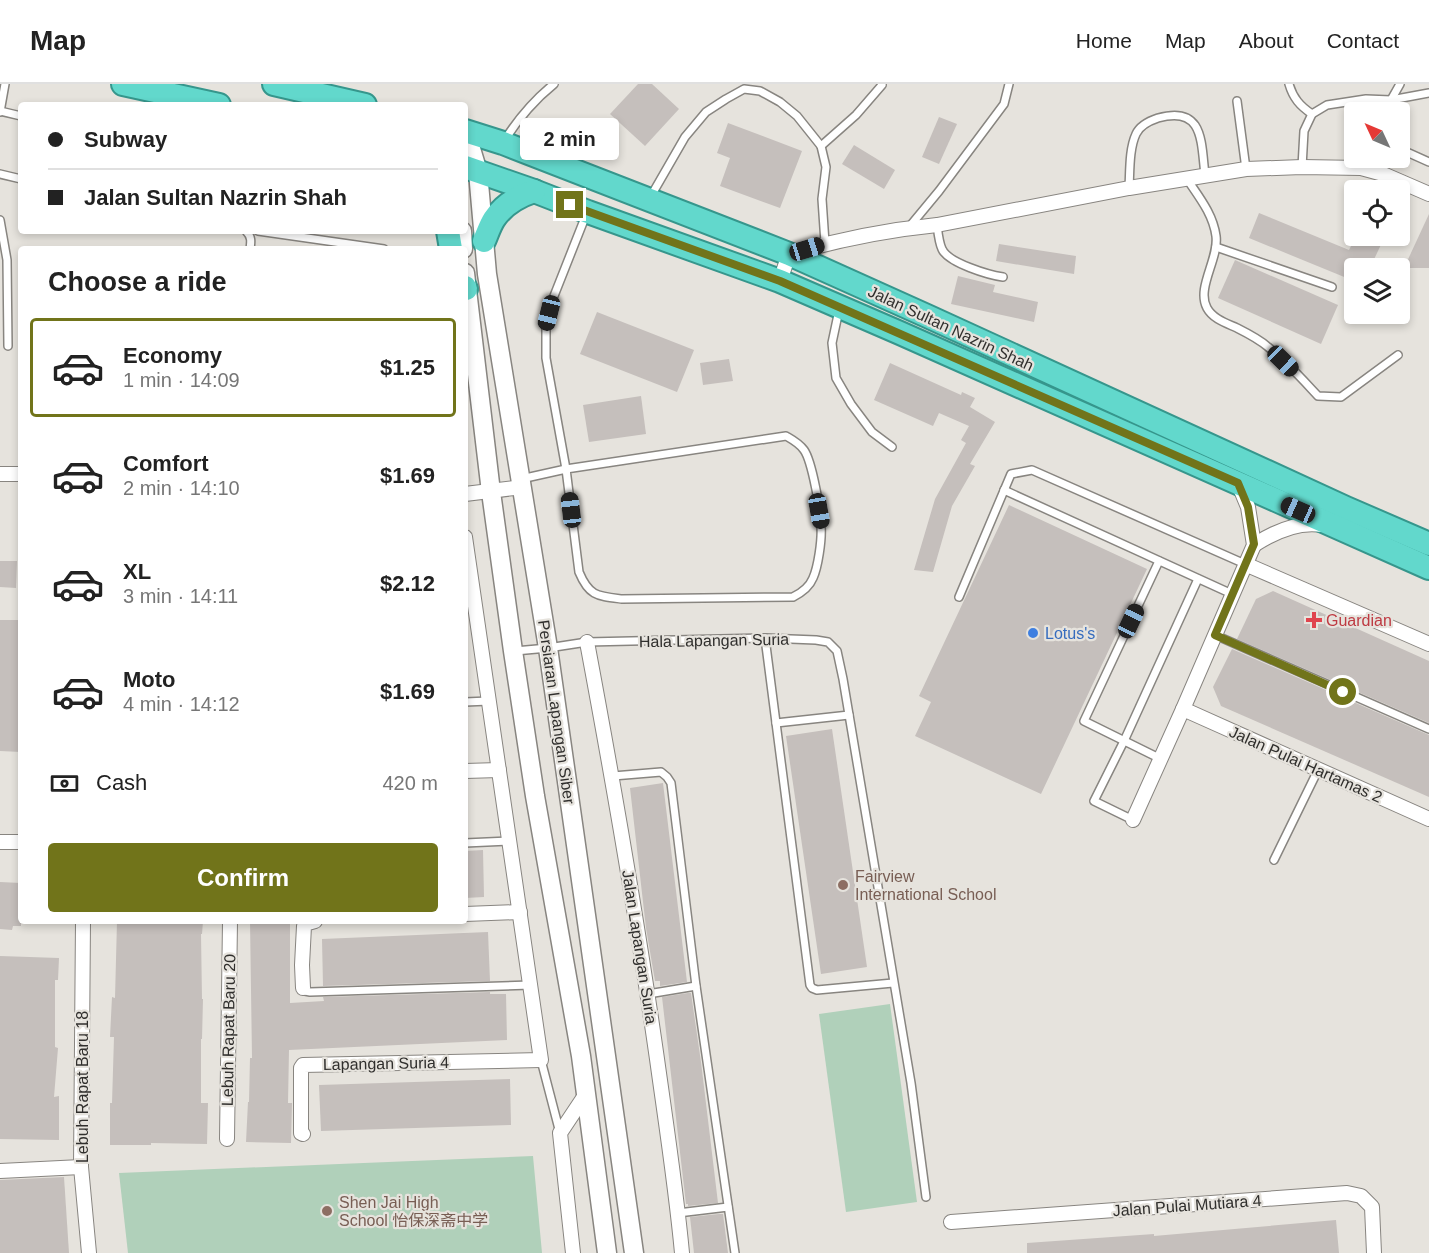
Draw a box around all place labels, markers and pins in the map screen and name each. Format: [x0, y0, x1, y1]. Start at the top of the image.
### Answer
place label: Guardian [1326, 612, 1392, 629]
marker: Guardian [1307, 613, 1321, 627]
place label: Lotus's [1045, 625, 1095, 642]
marker: Lotus's [1026, 626, 1040, 640]
place label: Fairview International School [855, 868, 996, 903]
marker: Fairview International School [836, 878, 850, 892]
place label: Shen Jai High School 怡保深斋中学 [339, 1194, 488, 1229]
marker: Shen Jai High School 怡保深斋中学 [320, 1204, 334, 1218]

